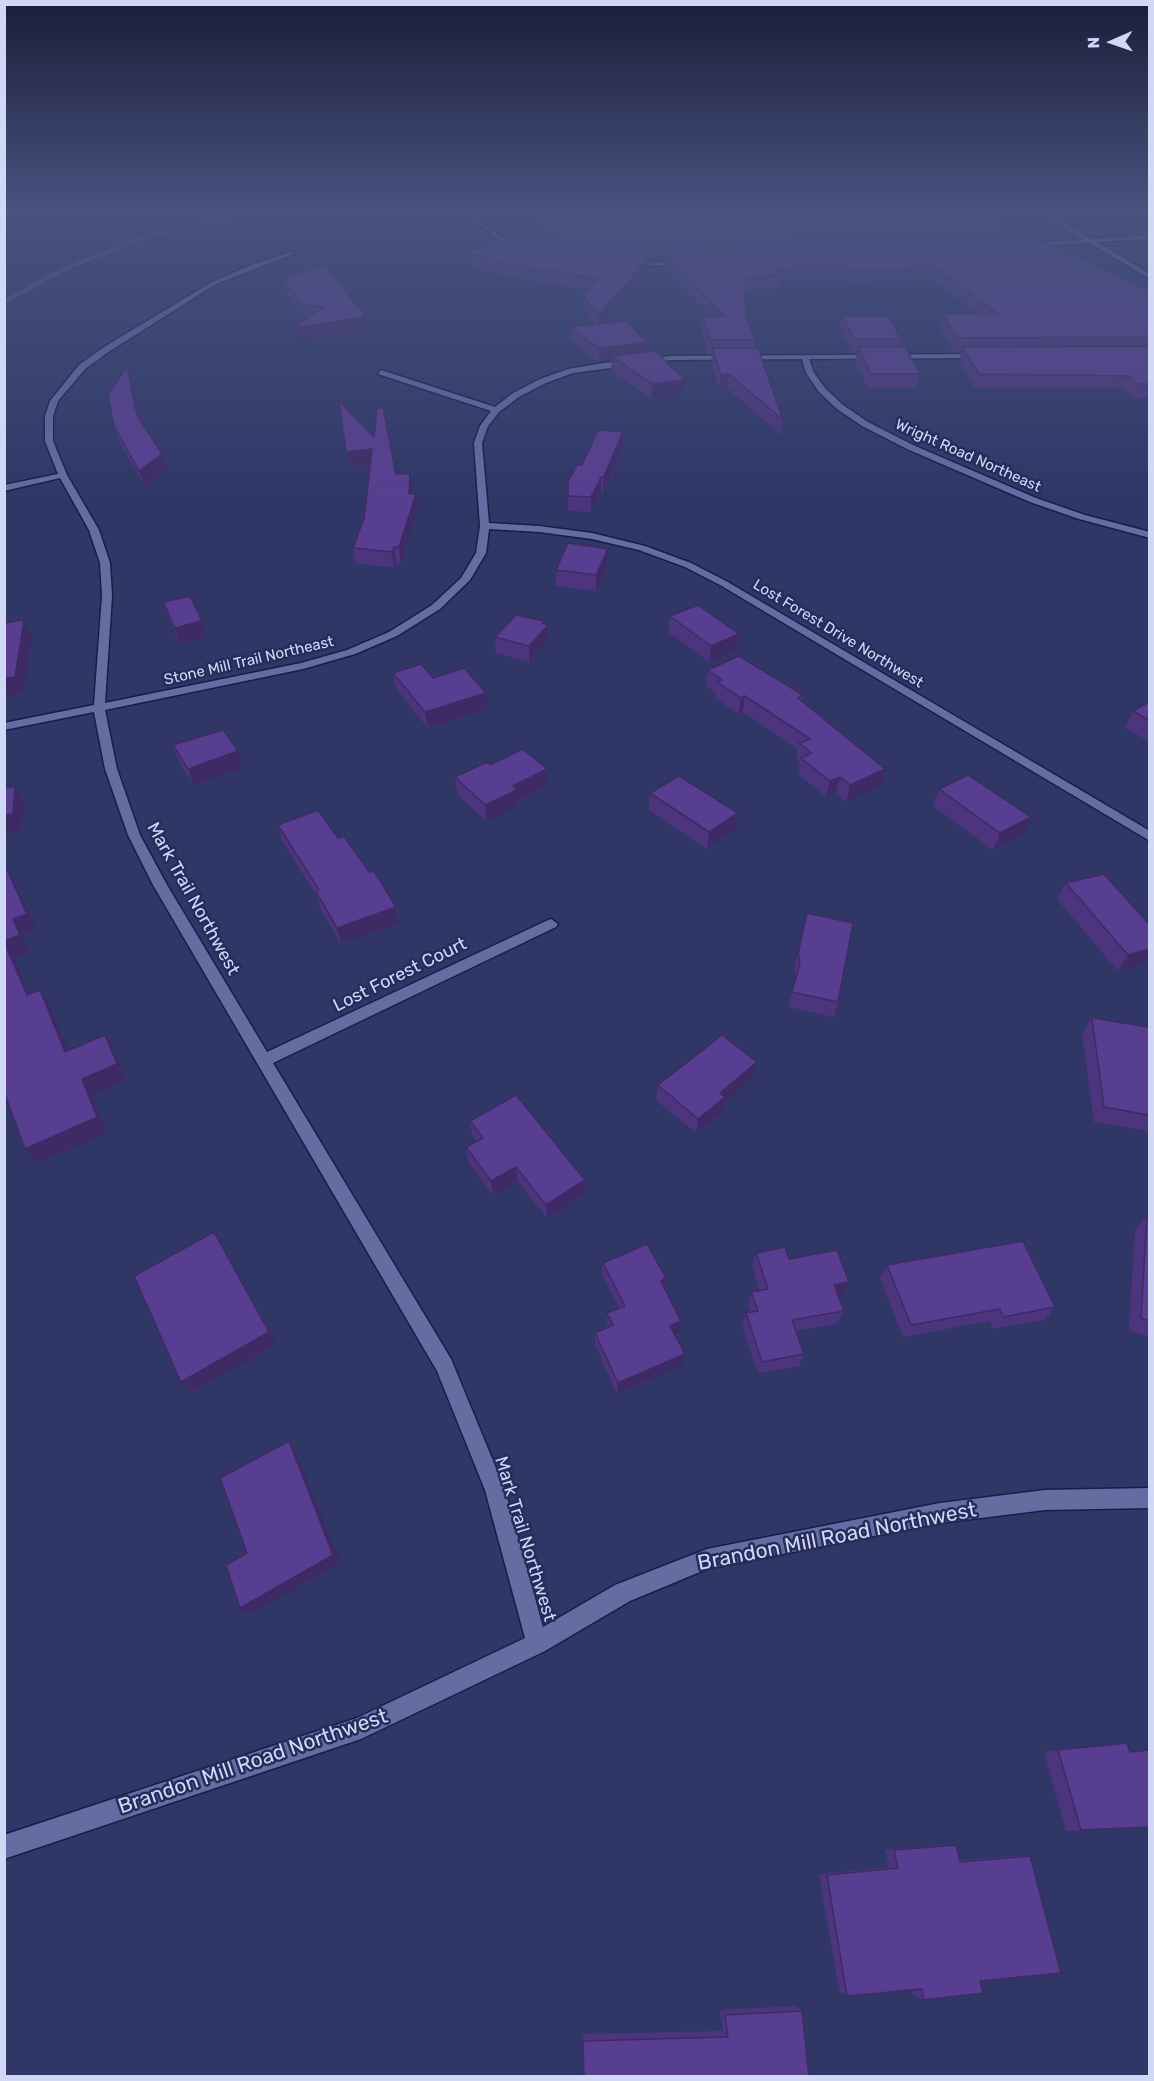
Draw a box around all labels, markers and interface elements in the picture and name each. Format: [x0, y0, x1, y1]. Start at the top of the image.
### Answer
north arrow [1082, 12, 1142, 72]
text: N [1084, 37, 1103, 49]
street label: Wright Road Northeast [892, 416, 1044, 496]
street label: Lost Forest Drive Northwest [750, 576, 926, 692]
street label: Stone Mill Trail Northeast [162, 633, 336, 689]
street label: Mark Trail Northwest [142, 819, 244, 979]
street label: Lost Forest Court [330, 933, 470, 1017]
street label: Mark Trail Northwest [490, 1454, 560, 1624]
street label: Brandon Mill Road Northwest [696, 1498, 978, 1576]
street label: Brandon Mill Road Northwest [115, 1704, 391, 1820]

